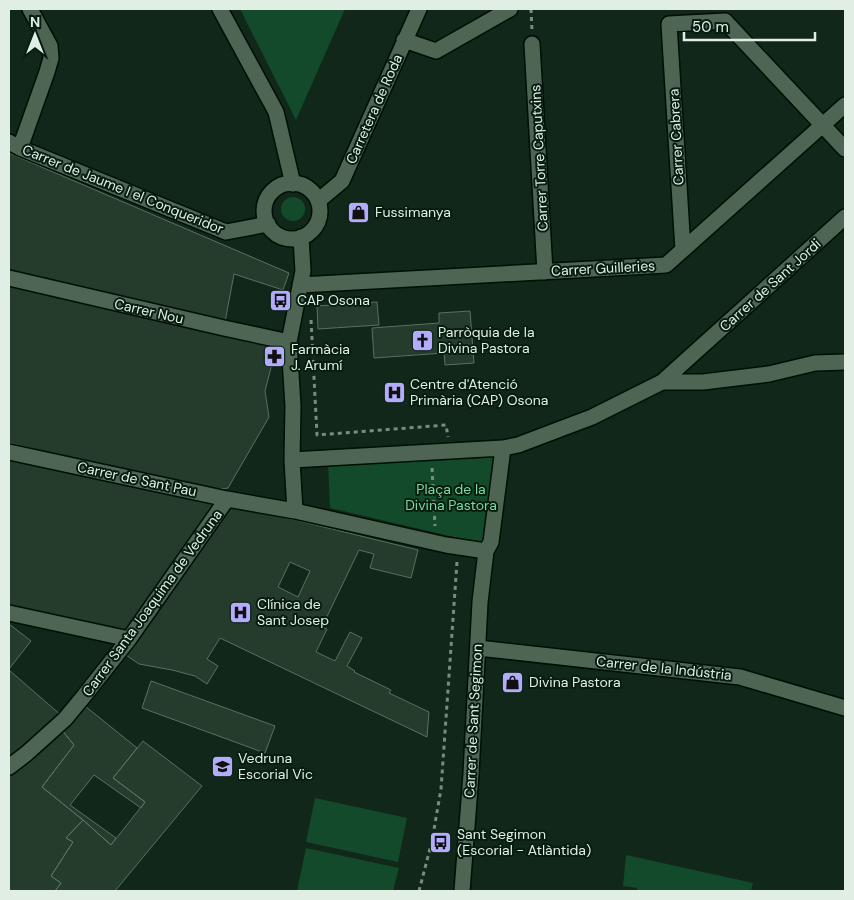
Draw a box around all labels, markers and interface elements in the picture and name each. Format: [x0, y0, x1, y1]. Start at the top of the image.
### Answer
north arrow [10, 10, 60, 60]
scale bar [684, 10, 815, 42]
text: N [30, 13, 40, 31]
text: 50 m [692, 17, 729, 37]
street label: Carretera de Roda [342, 51, 406, 167]
street label: Carrer Torre Caputxins [526, 84, 552, 232]
street label: Carrer Cabrera [664, 88, 688, 186]
street label: Carrer de Jaume I el Conqueridor [20, 140, 226, 238]
shop icon: Fussimanya [347, 200, 371, 224]
place label: Fussimanya [375, 203, 451, 221]
street label: Carrer de Sant Jordi [716, 235, 824, 335]
street label: Carrer Guilleries [550, 256, 656, 280]
bus stop icon: CAP Osona [269, 288, 293, 312]
place label: CAP Osona [297, 291, 370, 309]
street label: Carrer Nou [113, 294, 185, 328]
place label: Parròquia de la Divina Pastora [438, 323, 535, 357]
church icon: Parròquia de la Divina Pastora [410, 328, 434, 352]
place label: Farmàcia J. Arumí [291, 340, 350, 374]
pharmacy icon: Farmàcia J. Arumí [263, 345, 287, 369]
place label: Centre d'Atenció Primària (CAP) Osona [410, 375, 548, 409]
hospital icon: Centre d'Atenció Primària (CAP) Osona [382, 380, 406, 404]
street label: Carrer de Sant Pau [76, 458, 198, 500]
park label: Plaça de la Divina Pastora [405, 480, 497, 514]
street label: Carrer Santa Joaquima de Vedruna [78, 506, 226, 700]
place label: Clínica de Sant Josep [257, 595, 329, 629]
hospital icon: Clínica de Sant Josep [229, 600, 253, 624]
street label: Carrer de Sant Segimon [460, 644, 486, 798]
street label: Carrer de la Indústria [595, 652, 733, 684]
shop icon: Divina Pastora [501, 670, 525, 694]
place label: Divina Pastora [529, 673, 621, 691]
place label: Vedruna Escorial Vic [238, 749, 313, 783]
school or university icon: Vedruna Escorial Vic [210, 754, 234, 778]
place label: Sant Segimon (Escorial - Atlàntida) [457, 825, 591, 859]
bus stop icon: Sant Segimon (Escorial - Atlàntida) [429, 830, 453, 854]

